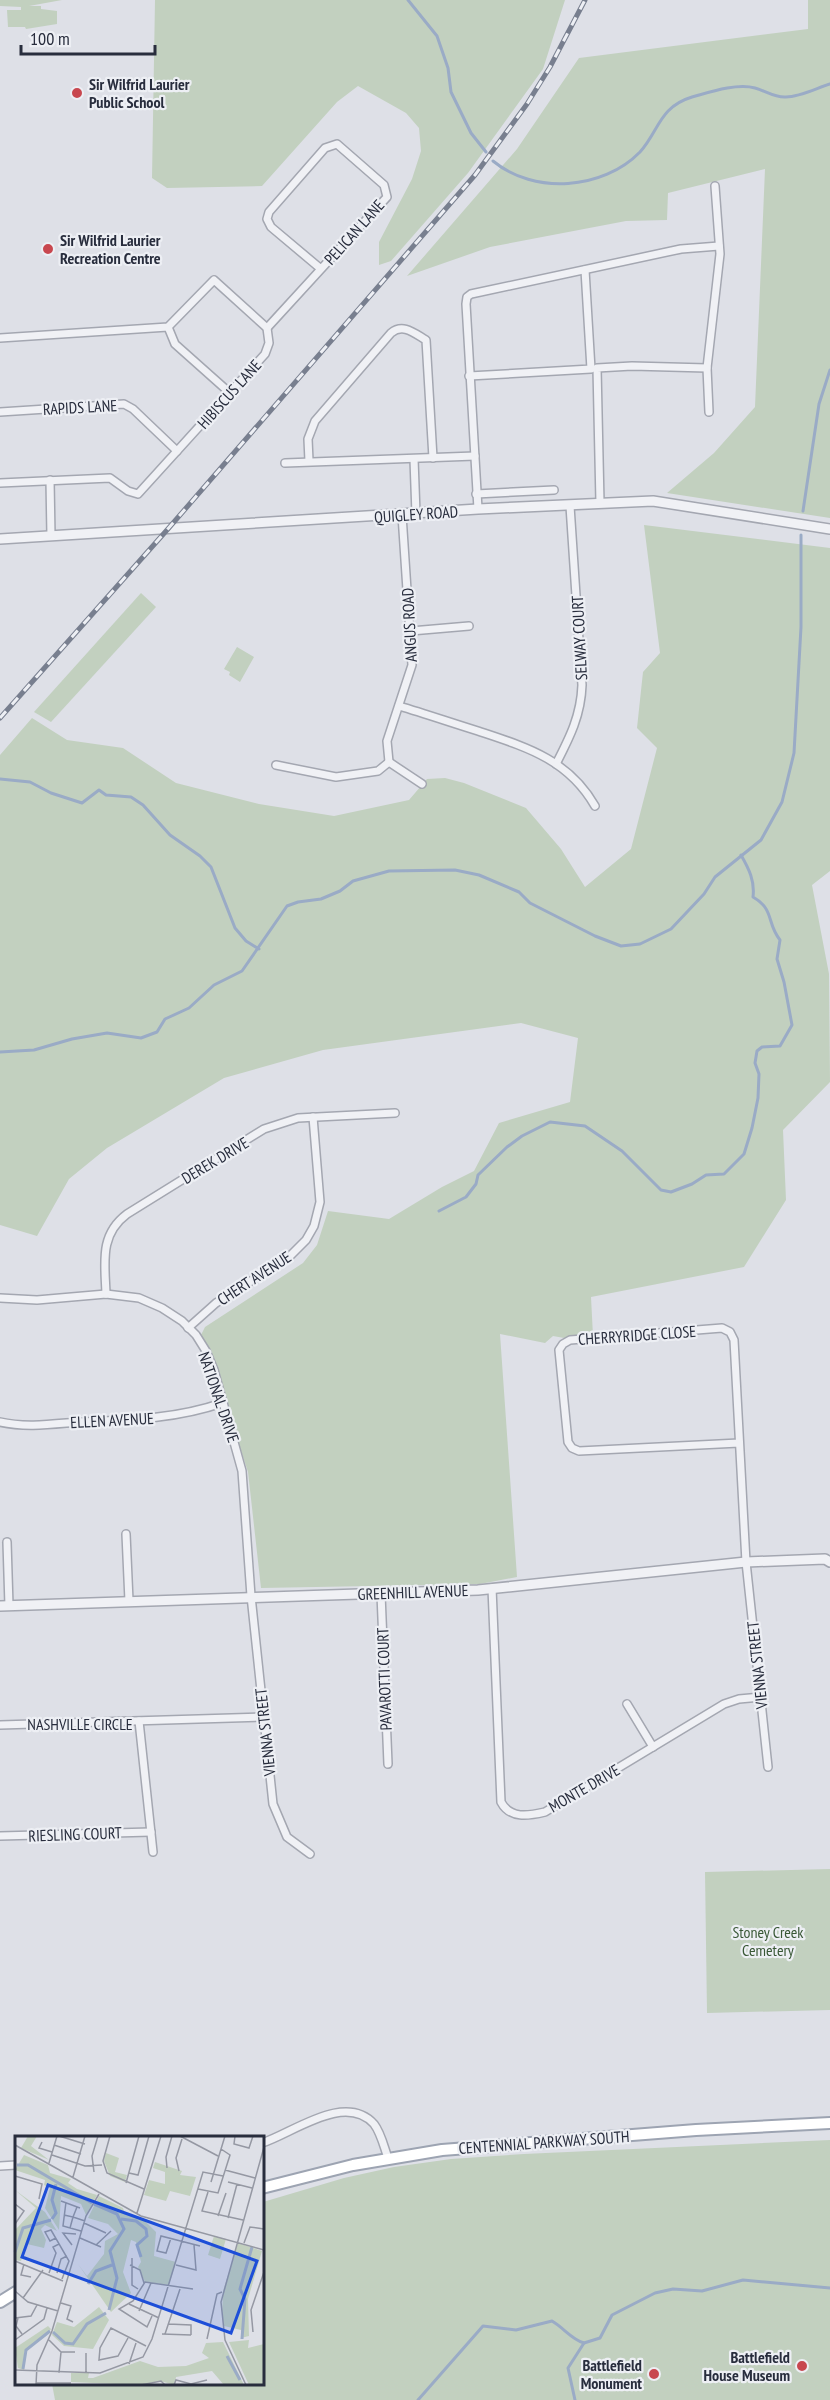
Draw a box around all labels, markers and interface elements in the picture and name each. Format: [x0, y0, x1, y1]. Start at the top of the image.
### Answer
scale bar [21, 18, 154, 56]
text: 100 m [30, 27, 70, 50]
place label: Sir Wilfrid Laurier Public School [89, 74, 190, 112]
marker: Sir Wilfrid Laurier Public School [70, 86, 84, 100]
street label: PELICAN LANE [320, 195, 389, 269]
place label: Sir Wilfrid Laurier Recreation Centre [60, 230, 161, 268]
marker: Sir Wilfrid Laurier Recreation Centre [41, 242, 55, 256]
street label: HIBISCUS LANE [193, 355, 265, 433]
street label: RAPIDS LANE [42, 395, 118, 419]
street label: QUIGLEY ROAD [373, 501, 459, 527]
street label: ANGUS ROAD [397, 587, 421, 663]
street label: SELWAY COURT [567, 595, 591, 681]
street label: DEREK DRIVE [178, 1132, 252, 1188]
street label: CHERT AVENUE [213, 1247, 295, 1309]
street label: CHERRYRIDGE CLOSE [577, 1321, 697, 1349]
street label: NATIONAL DRIVE [194, 1349, 244, 1445]
street label: ELLEN AVENUE [70, 1408, 154, 1432]
street label: GREENHILL AVENUE [357, 1580, 469, 1604]
street label: VIENNA STREET [742, 1620, 772, 1711]
street label: PAVAROTTI COURT [372, 1627, 396, 1731]
street label: VIENNA STREET [250, 1687, 280, 1778]
street label: NASHVILLE CIRCLE [27, 1714, 133, 1734]
street label: MONTE DRIVE [545, 1760, 623, 1816]
street label: RIESLING COURT [28, 1822, 122, 1846]
park label: Stoney Creek Cemetery [732, 1922, 804, 1960]
street label: CENTENNIAL PARKWAY SOUTH [458, 2126, 630, 2158]
inset map [15, 2136, 264, 2385]
place label: Battlefield House Museum [704, 2347, 790, 2385]
place label: Battlefield Monument [581, 2355, 642, 2393]
marker: Battlefield House Museum [795, 2359, 809, 2373]
marker: Battlefield Monument [647, 2367, 661, 2381]

